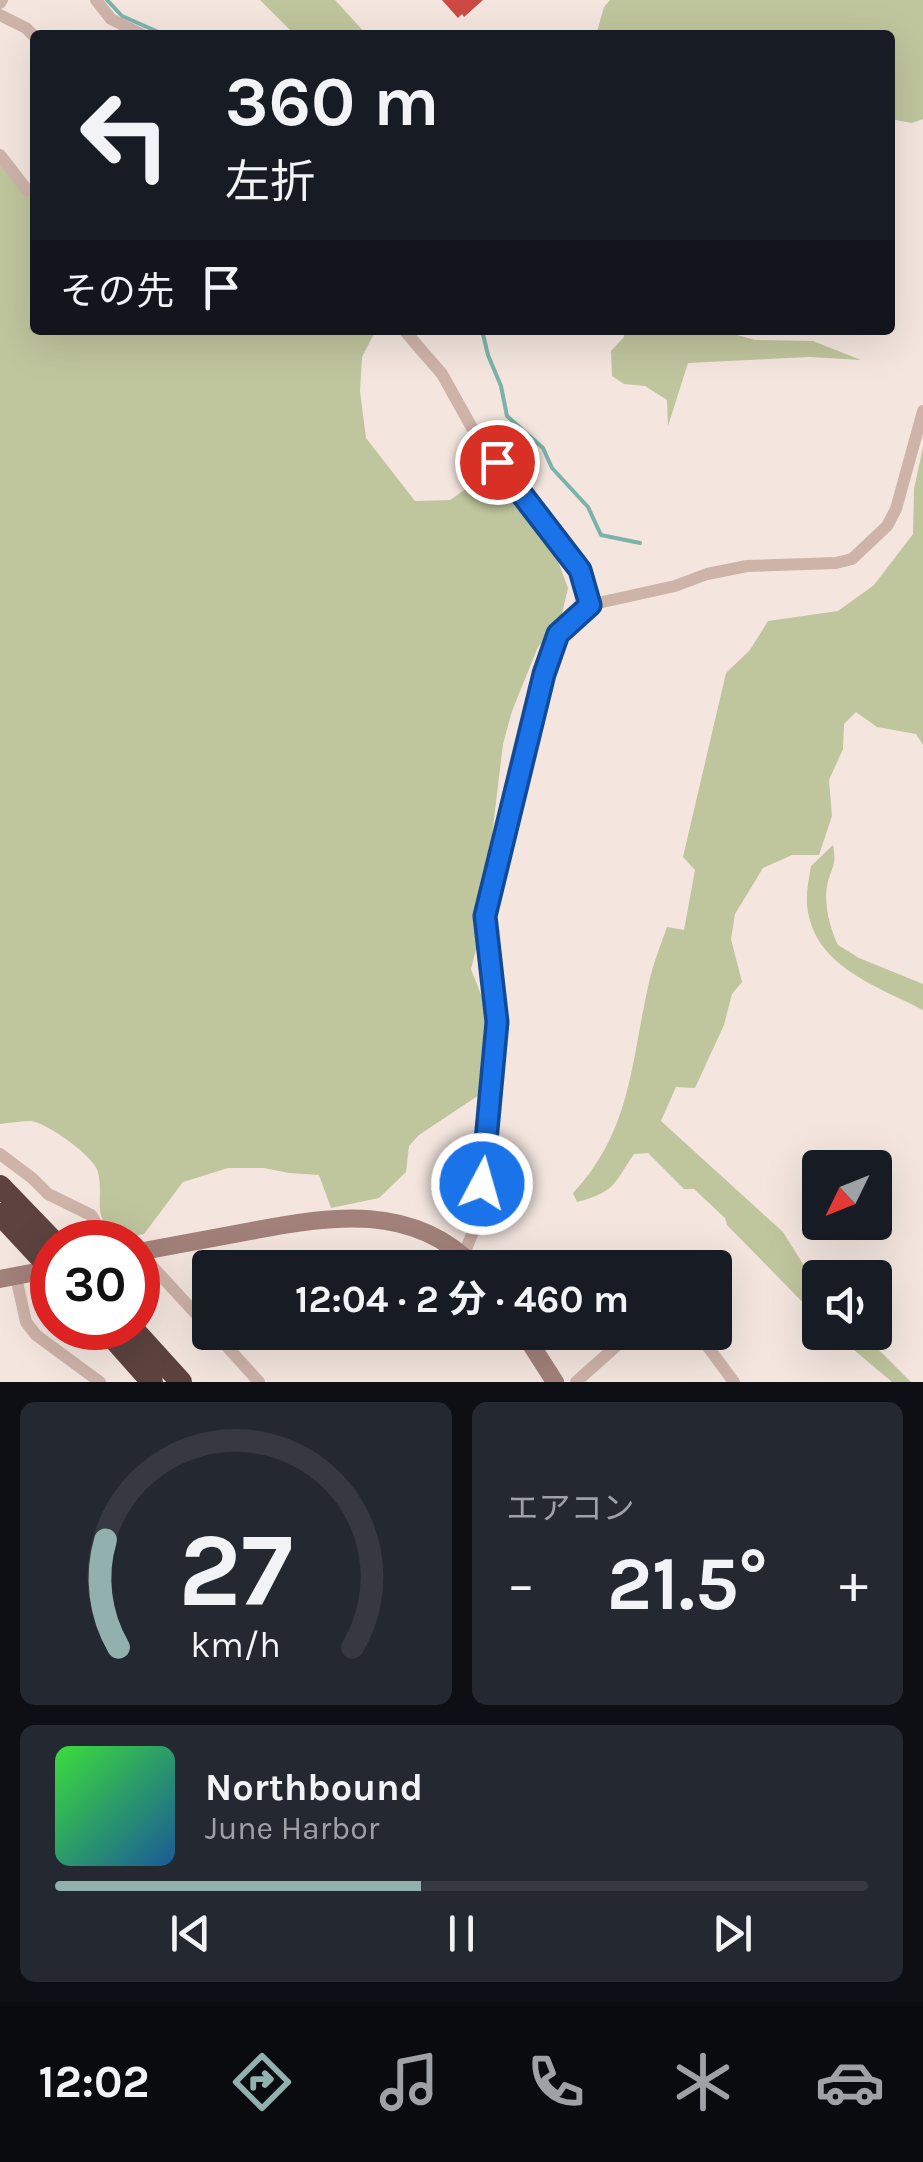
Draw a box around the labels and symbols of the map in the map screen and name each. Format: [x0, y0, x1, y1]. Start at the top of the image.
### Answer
pin [455, 420, 540, 505]
position arrow [430, 1132, 534, 1236]
north arrow [802, 1150, 892, 1240]
speed limit sign: 30 [30, 1220, 160, 1350]

